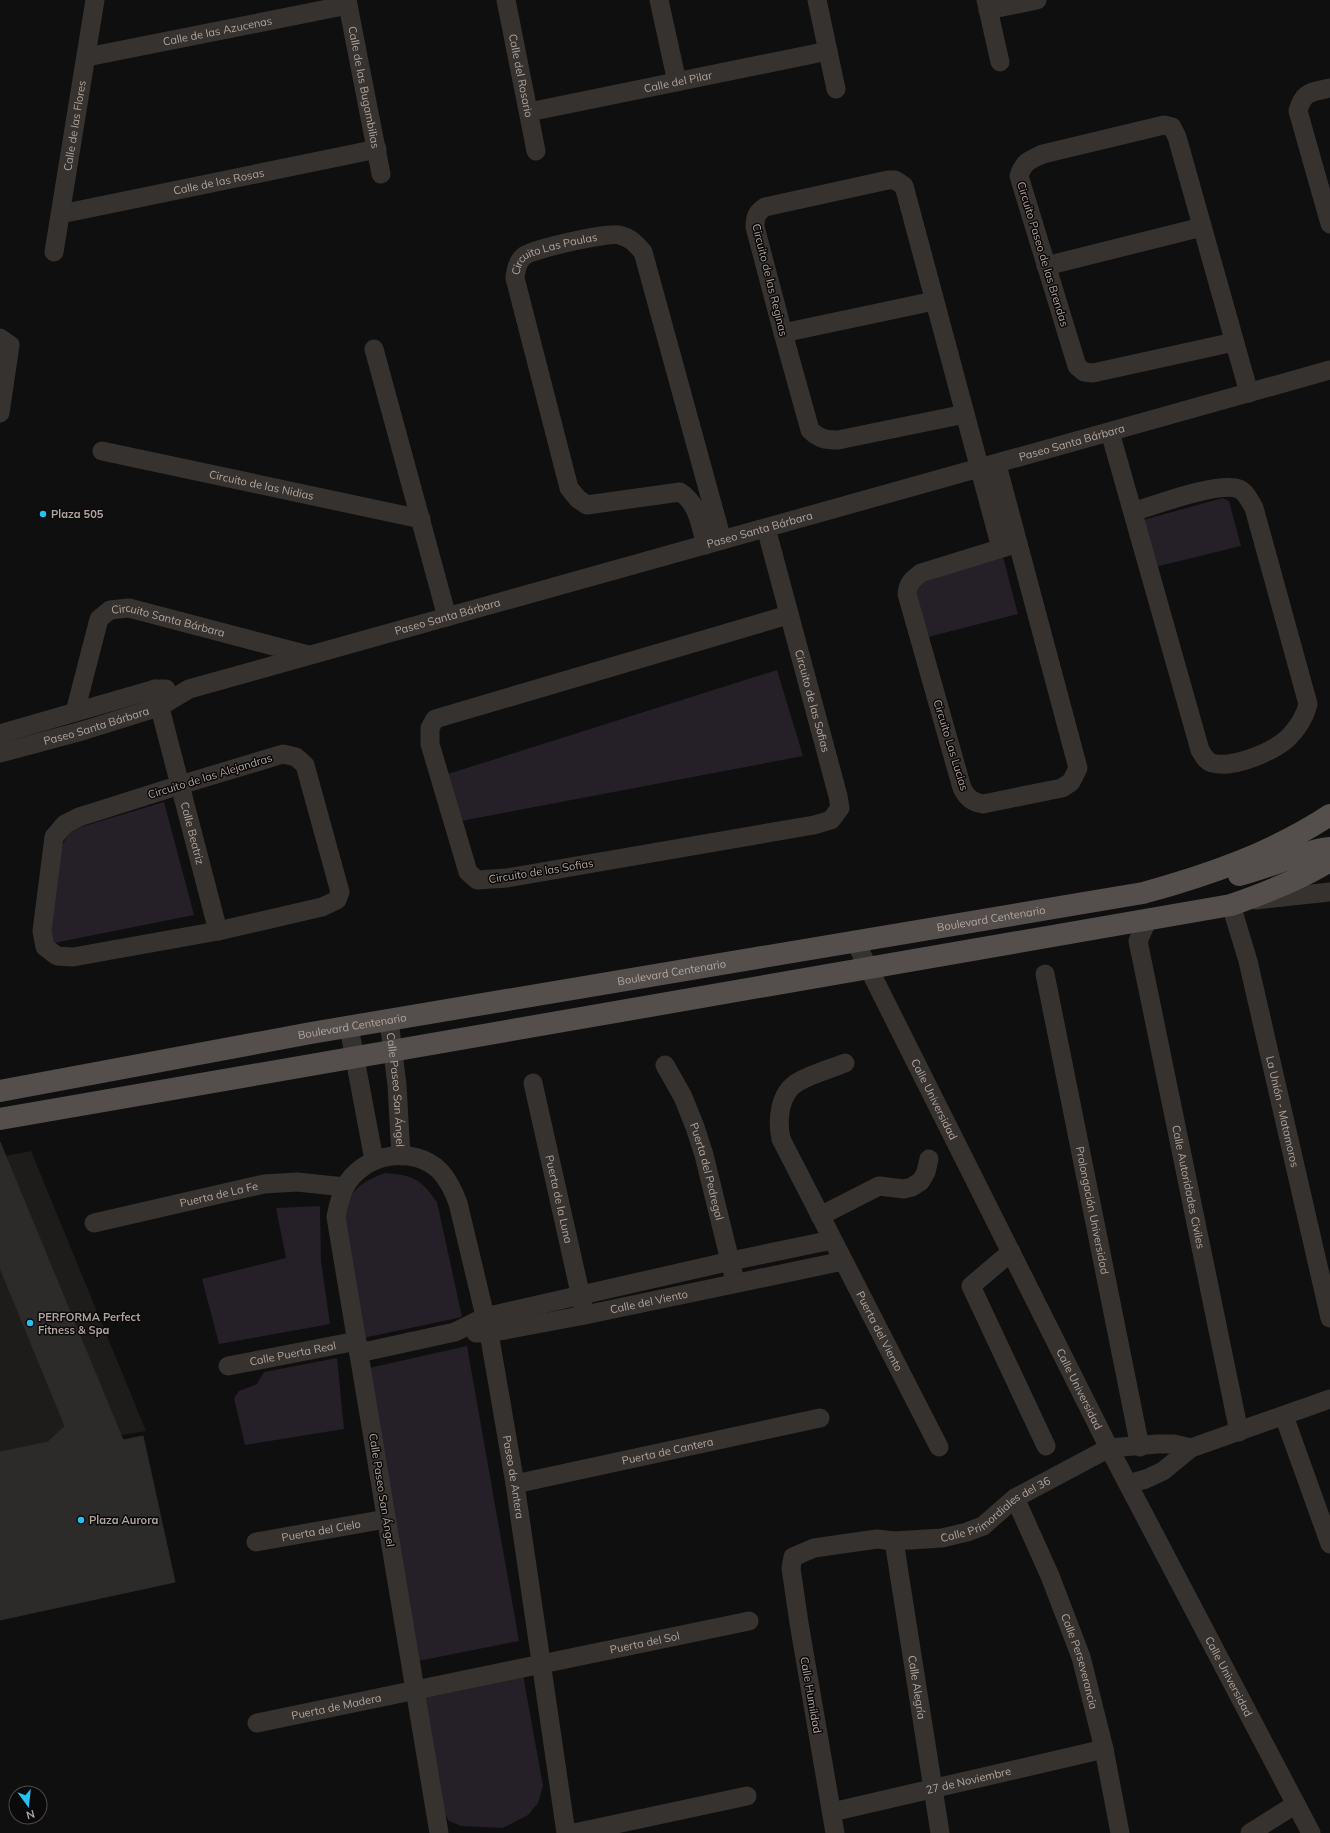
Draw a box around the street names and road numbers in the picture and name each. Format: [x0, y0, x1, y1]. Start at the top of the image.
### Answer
street label: Calle de las Azucenas [162, 13, 273, 49]
street label: Calle de las Bugambilias [345, 25, 383, 150]
street label: Calle del Rosario [506, 33, 536, 119]
street label: Calle del Pilar [643, 68, 713, 95]
street label: Calle de las Flores [60, 79, 89, 172]
street label: Calle de las Rosas [172, 165, 265, 198]
street label: Circuito Paseo de las Brendas [1014, 180, 1072, 328]
street label: Circuito de las Reginas [749, 222, 791, 338]
street label: Circuito Las Paulas [508, 230, 598, 276]
street label: Paseo Santa Bárbara [1017, 421, 1126, 464]
street label: Circuito de las Nidias [208, 467, 315, 503]
street label: Paseo Santa Bárbara [705, 508, 814, 551]
street label: Paseo Santa Bárbara [393, 595, 502, 638]
street label: Circuito Santa Bárbara [111, 601, 226, 640]
street label: Circuito de las Sofias [792, 648, 833, 754]
street label: Circuito Las Lucias [930, 698, 972, 792]
street label: Paseo Santa Bárbara [42, 704, 151, 748]
street label: Circuito de las Alejandras [146, 750, 274, 802]
street label: Calle Beatriz [178, 800, 207, 866]
street label: Circuito de las Sofias [488, 856, 594, 886]
street label: Boulevard Centenario [936, 903, 1046, 935]
street label: Boulevard Centenario [616, 956, 727, 988]
street label: Boulevard Centenario [297, 1010, 407, 1042]
street label: Calle Paseo San Ángel [384, 1032, 407, 1147]
street label: La Unión - Matamoros [1263, 1054, 1302, 1169]
street label: Calle Universidad [908, 1056, 960, 1142]
street label: Puerta del Pedregal [687, 1120, 727, 1222]
street label: Calle Autoridades Civiles [1169, 1124, 1208, 1250]
street label: Prolongación Universidad [1073, 1145, 1112, 1276]
street label: Puerta de la Luna [542, 1154, 576, 1245]
street label: Puerta de La Fe [178, 1179, 259, 1210]
street label: Calle del Viento [609, 1287, 689, 1317]
street label: Puerta del Viento [853, 1289, 906, 1374]
street label: Calle Puerta Real [248, 1338, 337, 1369]
street label: Calle Universidad [1053, 1346, 1106, 1432]
street label: Calle Paseo San Ángel [366, 1432, 398, 1548]
street label: Paseo de Antera [500, 1434, 527, 1520]
street label: Puerta de Cantera [620, 1434, 715, 1468]
street label: Calle Primordiales del 36 [939, 1473, 1053, 1545]
street label: Puerta del Cielo [280, 1517, 362, 1544]
street label: Calle Perseverancia [1058, 1611, 1101, 1711]
street label: Puerta del Sol [609, 1629, 681, 1657]
street label: Calle Universidad [1202, 1634, 1256, 1719]
street label: Calle Alegría [905, 1654, 929, 1720]
street label: Calle Humildad [797, 1656, 825, 1734]
street label: Puerta de Madera [290, 1690, 383, 1723]
street label: 27 de Noviembre [925, 1764, 1012, 1797]

